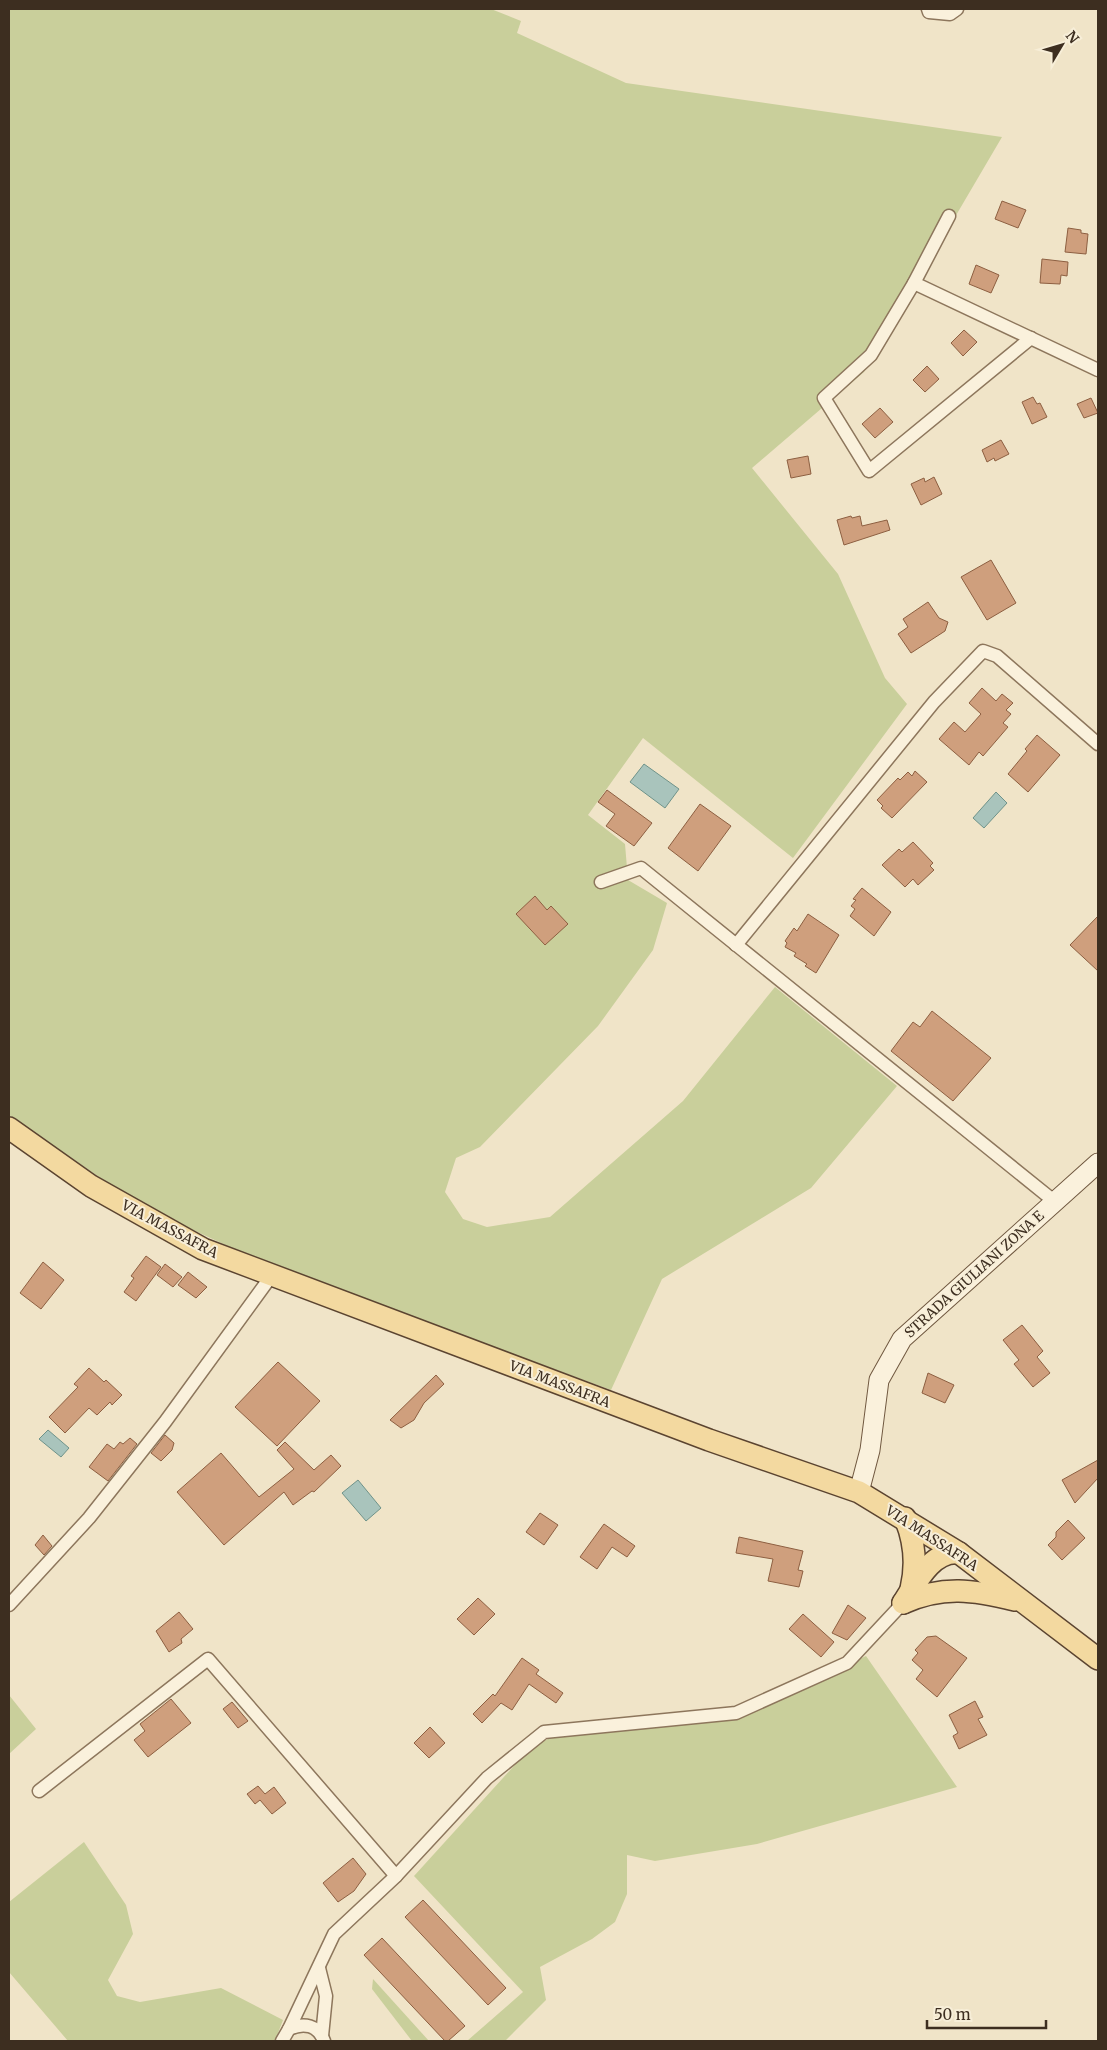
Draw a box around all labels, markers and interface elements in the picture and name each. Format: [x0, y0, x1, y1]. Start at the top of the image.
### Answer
north arrow [1037, 20, 1087, 70]
text: N [1062, 27, 1083, 47]
street label: VIA MASSAFRA [118, 1196, 221, 1262]
street label: STRADA GIULIANI ZONA E [901, 1207, 1048, 1341]
street label: VIA MASSAFRA [506, 1356, 613, 1412]
street label: VIA MASSAFRA [881, 1501, 982, 1575]
scale bar [927, 1998, 1046, 2030]
text: 50 m [934, 2005, 971, 2024]

